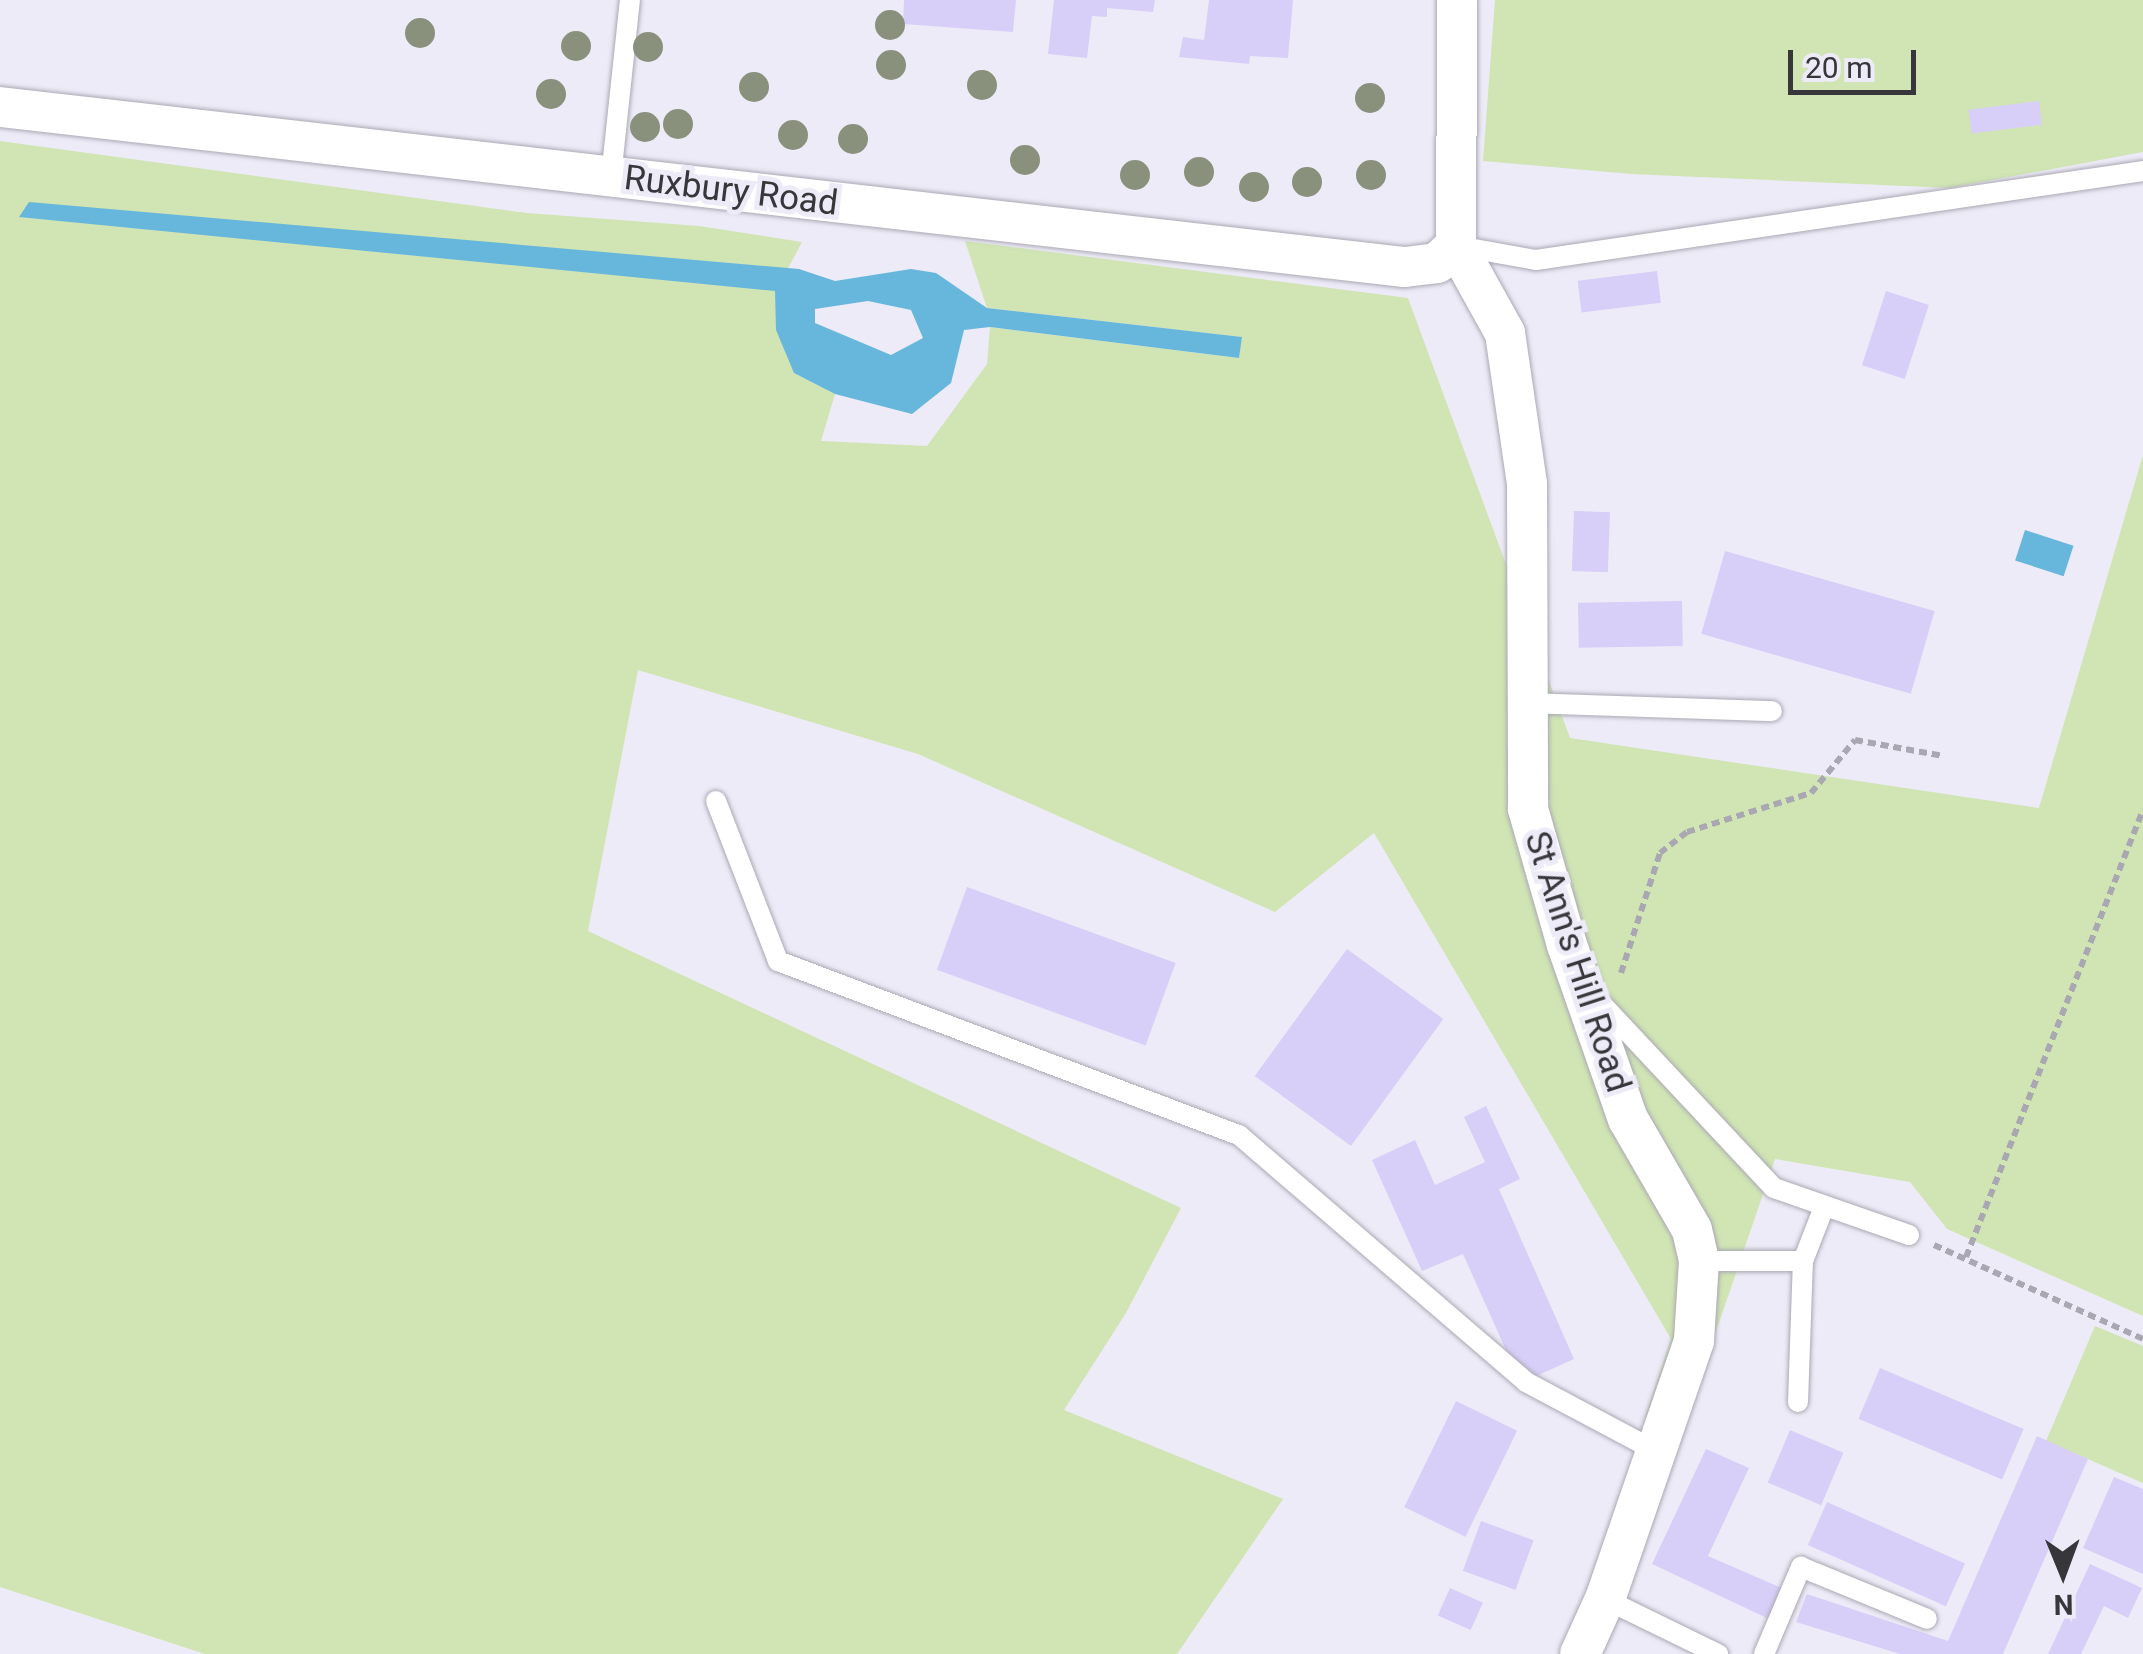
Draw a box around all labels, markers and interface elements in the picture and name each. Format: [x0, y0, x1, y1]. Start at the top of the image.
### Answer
scale bar [1793, 30, 1920, 92]
text: 20 m [1805, 50, 1872, 85]
street label: Ruxbury Road [622, 157, 840, 225]
street label: St Ann's Hill Road [1515, 826, 1639, 1098]
north arrow [2013, 1524, 2113, 1624]
text: N [2053, 1588, 2074, 1621]

